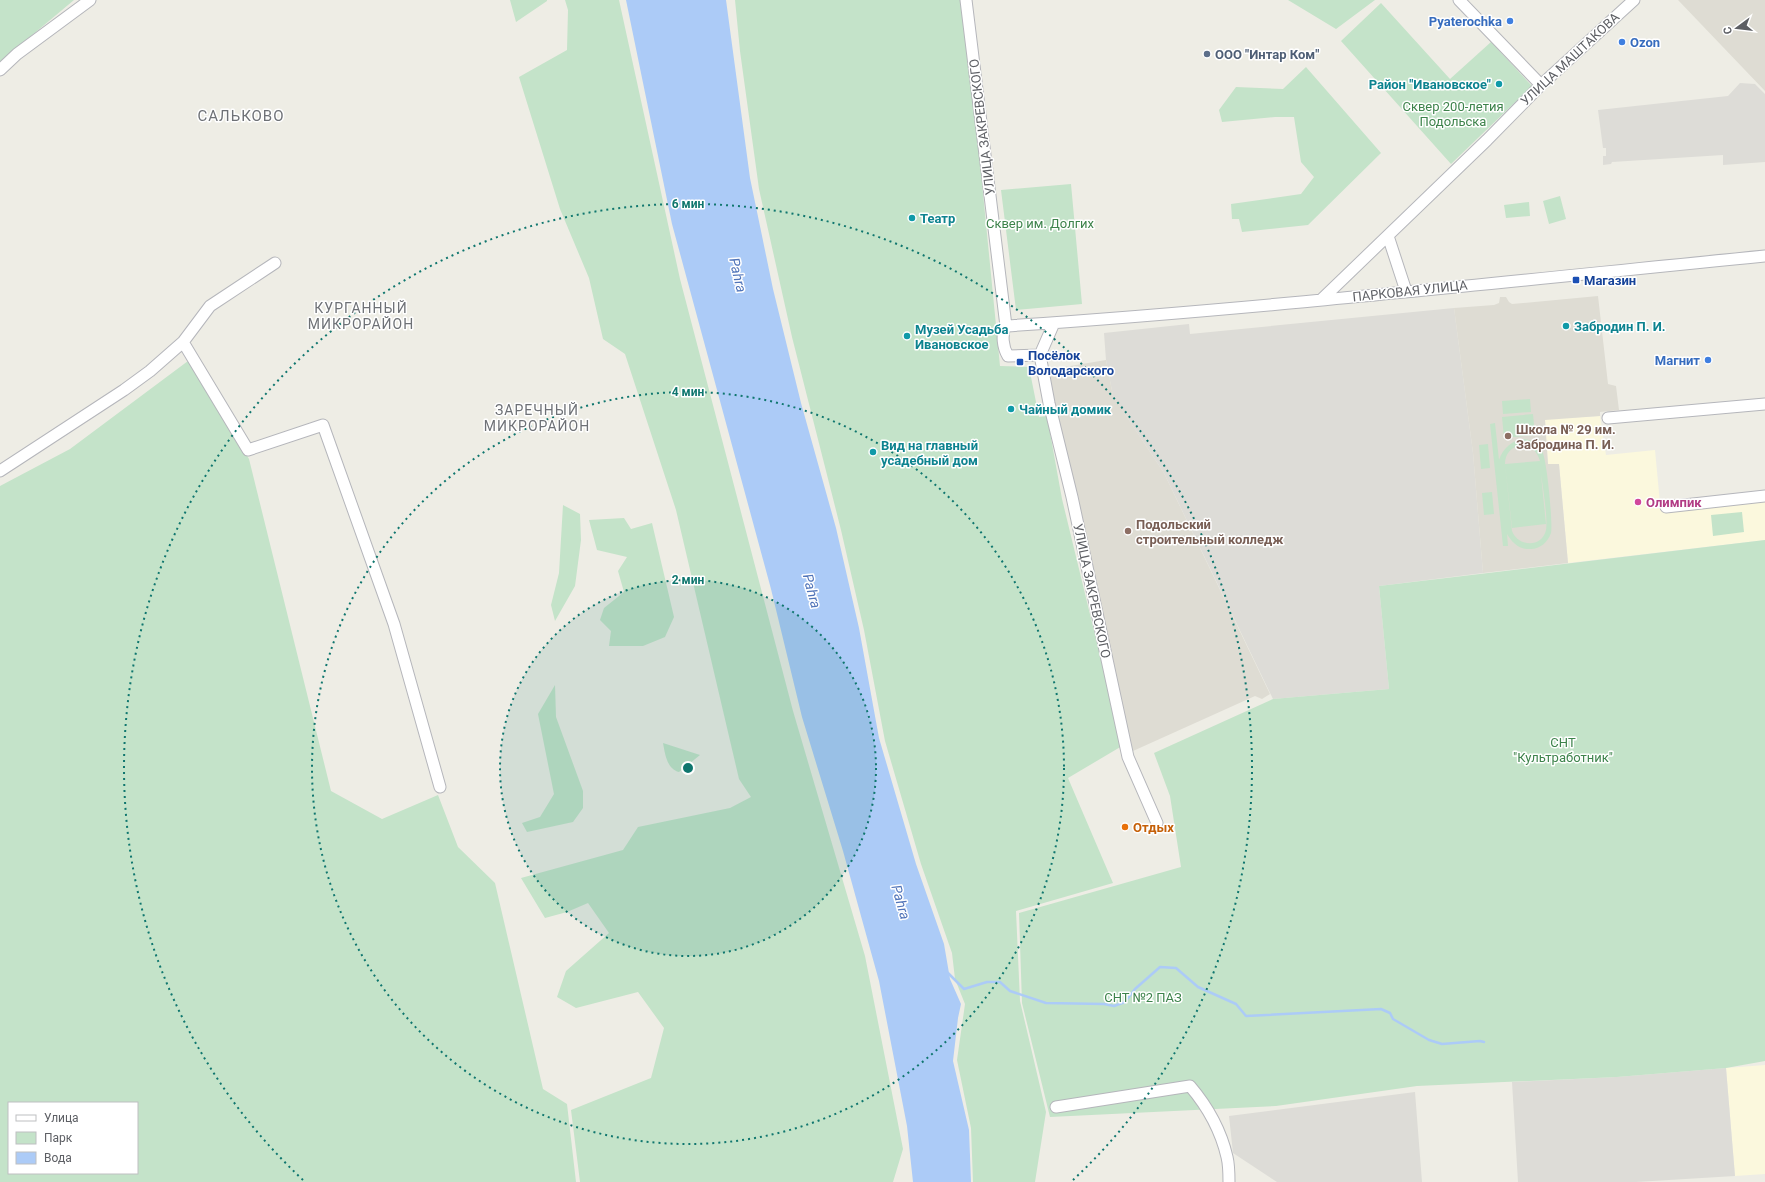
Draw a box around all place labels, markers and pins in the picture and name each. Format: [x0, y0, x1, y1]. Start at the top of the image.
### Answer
place label: Pyaterochka [1429, 14, 1502, 29]
marker: Pyaterochka [1505, 16, 1515, 26]
place label: Ozon [1630, 35, 1660, 50]
marker: Ozon [1617, 37, 1627, 47]
place label: ООО "Интар Ком" [1215, 47, 1319, 62]
marker: ООО "Интар Ком" [1202, 49, 1212, 59]
place label: Район "Ивановское" [1369, 77, 1491, 92]
marker: Район "Ивановское" [1494, 79, 1504, 89]
place label: Театр [920, 211, 955, 226]
marker: Театр [907, 213, 917, 223]
place label: Магазин [1584, 273, 1636, 288]
marker: Магазин [1571, 275, 1581, 285]
place label: Забродин П. И. [1574, 319, 1666, 334]
marker: Забродин П. И. [1561, 321, 1571, 331]
place label: Музей Усадьба Ивановское [915, 322, 1009, 352]
marker: Музей Усадьба Ивановское [902, 331, 912, 341]
place label: Посёлок Володарского [1028, 348, 1114, 378]
place label: Магнит [1655, 353, 1700, 368]
marker: Магнит [1703, 355, 1713, 365]
marker: Посёлок Володарского [1015, 357, 1025, 367]
place label: Чайный домик [1019, 402, 1112, 417]
marker: Чайный домик [1006, 404, 1016, 414]
place label: Школа № 29 им. Забродина П. И. [1516, 422, 1616, 452]
marker: Школа № 29 им. Забродина П. И. [1503, 431, 1513, 441]
place label: Вид на главный усадебный дом [881, 438, 978, 468]
marker: Вид на главный усадебный дом [868, 447, 878, 457]
place label: Олимпик [1646, 495, 1702, 510]
marker: Олимпик [1633, 497, 1643, 507]
place label: Подольский строительный колледж [1136, 517, 1283, 547]
marker: Подольский строительный колледж [1123, 526, 1133, 536]
centre of rings [681, 761, 695, 775]
place label: Отдых [1133, 820, 1174, 835]
marker: Отдых [1120, 822, 1130, 832]

